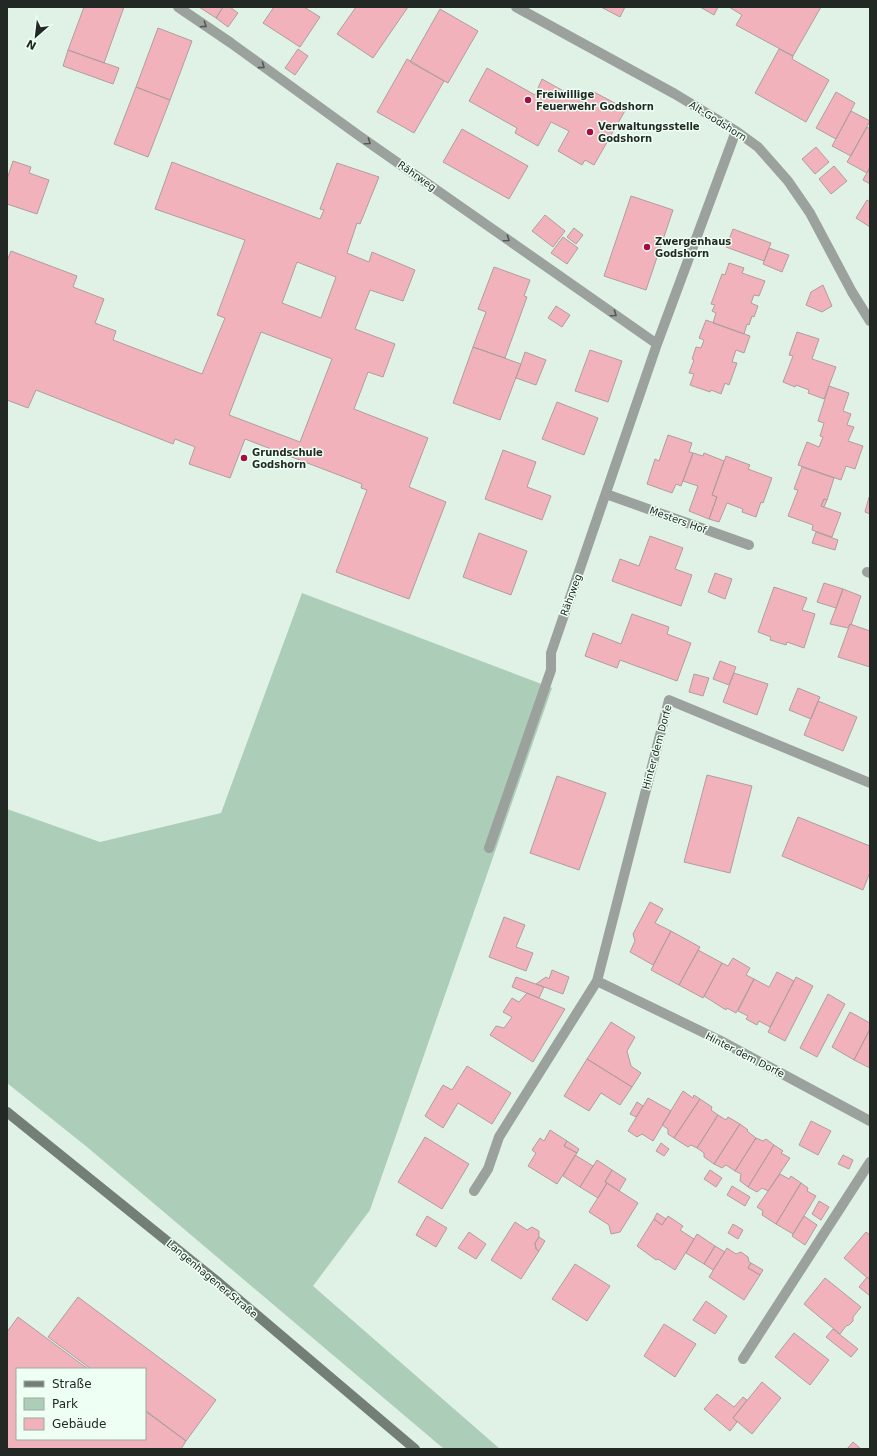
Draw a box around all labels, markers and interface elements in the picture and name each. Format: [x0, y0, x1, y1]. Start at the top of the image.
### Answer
north arrow [16, 16, 56, 56]
one-way arrow [200, 20, 207, 27]
text: N [24, 36, 39, 52]
one-way arrow [258, 61, 265, 68]
place label: Freiwillige Feuerwehr Godshorn [536, 89, 654, 112]
marker: Freiwillige Feuerwehr Godshorn [523, 95, 533, 105]
street label: Alt-Godshorn [687, 99, 749, 143]
place label: Verwaltungsstelle Godshorn [598, 121, 700, 144]
marker: Verwaltungsstelle Godshorn [585, 127, 595, 137]
one-way arrow [363, 137, 370, 144]
street label: Rährweg [396, 159, 438, 193]
one-way arrow [503, 234, 510, 241]
place label: Zwergenhaus Godshorn [655, 236, 731, 259]
marker: Zwergenhaus Godshorn [642, 242, 652, 252]
one-way arrow [610, 309, 617, 317]
place label: Grundschule Godshorn [252, 447, 323, 470]
marker: Grundschule Godshorn [239, 453, 249, 463]
street label: Mesters Hof [648, 505, 708, 536]
street label: Rährweg [558, 572, 584, 618]
street label: Hinter dem Dorfe [640, 704, 674, 790]
street label: Hinter dem Dorfe [704, 1030, 786, 1080]
street label: Langenhagener Straße [165, 1238, 259, 1320]
legend [16, 1368, 146, 1440]
text: Straße [52, 1377, 92, 1391]
text: Park [52, 1397, 78, 1411]
text: Gebäude [52, 1417, 106, 1431]

